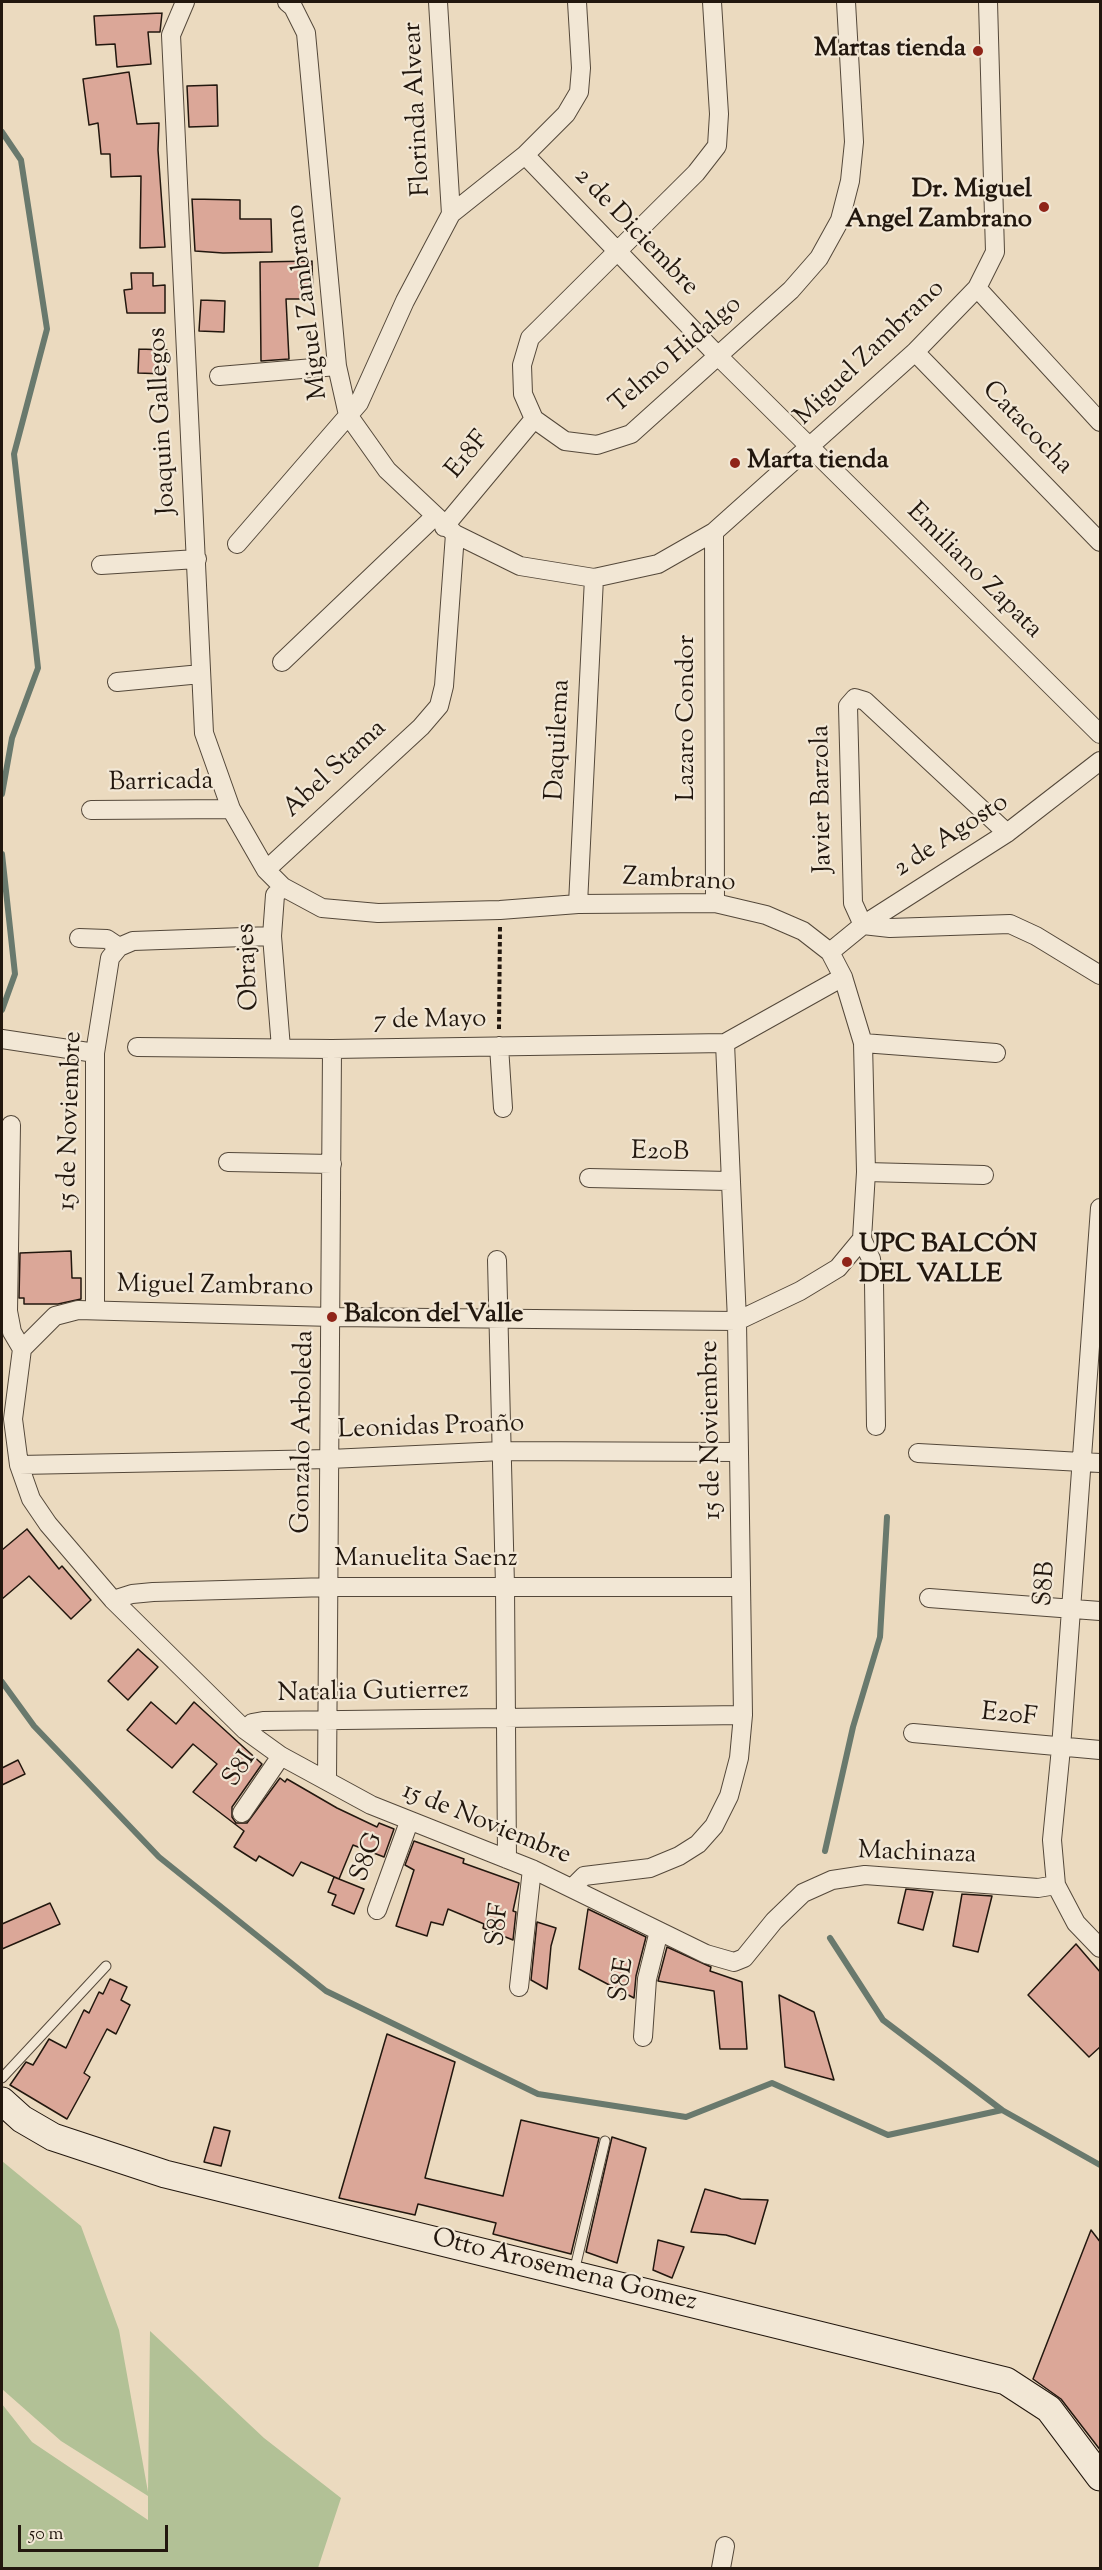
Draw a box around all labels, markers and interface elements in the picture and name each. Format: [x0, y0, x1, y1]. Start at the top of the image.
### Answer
street label: Florinda Alvear [399, 21, 439, 197]
place label: Martas tienda [814, 35, 966, 67]
marker: Martas tienda [971, 44, 985, 58]
street label: 2 de Diciembre [566, 162, 704, 304]
place label: Dr. Miguel Angel Zambrano [845, 176, 1032, 237]
marker: Dr. Miguel Angel Zambrano [1037, 200, 1051, 214]
street label: Miguel Zambrano [282, 202, 336, 402]
street label: Miguel Zambrano [789, 274, 953, 434]
street label: Telmo Hidalgo [605, 290, 749, 422]
street label: Joaquin Gallegos [144, 327, 184, 515]
street label: Catacocha [974, 376, 1078, 482]
street label: E18F [441, 426, 497, 486]
place label: Marta tienda [747, 447, 889, 479]
marker: Marta tienda [728, 456, 742, 470]
street label: Emiliano Zapata [899, 498, 1047, 646]
street label: Lazaro Condor [673, 635, 705, 801]
street label: Daquilema [541, 679, 579, 801]
street label: Abel Stama [278, 714, 394, 826]
street label: Javier Barzola [807, 725, 841, 873]
street label: Barricada [108, 767, 214, 801]
street label: 2 de Agosto [889, 788, 1015, 886]
street label: Zambrano [622, 863, 736, 901]
street label: Obrajes [232, 923, 268, 1011]
street label: 7 de Mayo [373, 1005, 487, 1039]
street label: 15 de Noviembre [53, 1031, 91, 1211]
street label: E20B [631, 1138, 689, 1170]
place label: UPC BALCÓN DEL VALLE [859, 1231, 1037, 1292]
marker: UPC BALCÓN DEL VALLE [840, 1255, 854, 1269]
street label: Miguel Zambrano [116, 1271, 314, 1305]
place label: Balcon del Valle [344, 1301, 523, 1333]
marker: Balcon del Valle [325, 1310, 339, 1324]
street label: Gonzalo Arboleda [288, 1330, 322, 1534]
street label: 15 de Noviembre [696, 1340, 730, 1520]
street label: Leonidas Proaño [337, 1410, 525, 1448]
street label: Manuelita Saenz [334, 1545, 518, 1577]
street label: S8B [1030, 1561, 1064, 1607]
street label: Natalia Gutierrez [277, 1677, 469, 1711]
street label: E20F [980, 1699, 1038, 1735]
street label: S8I [218, 1746, 264, 1794]
street label: 15 de Noviembre [397, 1777, 575, 1873]
street label: S8G [346, 1829, 392, 1887]
street label: Machinaza [857, 1837, 977, 1873]
street label: S8F [482, 1902, 518, 1948]
street label: S8E [605, 1956, 643, 2004]
street label: Otto Arosemena Gomez [428, 2224, 700, 2320]
scale bar [21, 2513, 171, 2551]
text: 50 m [29, 2522, 63, 2548]

